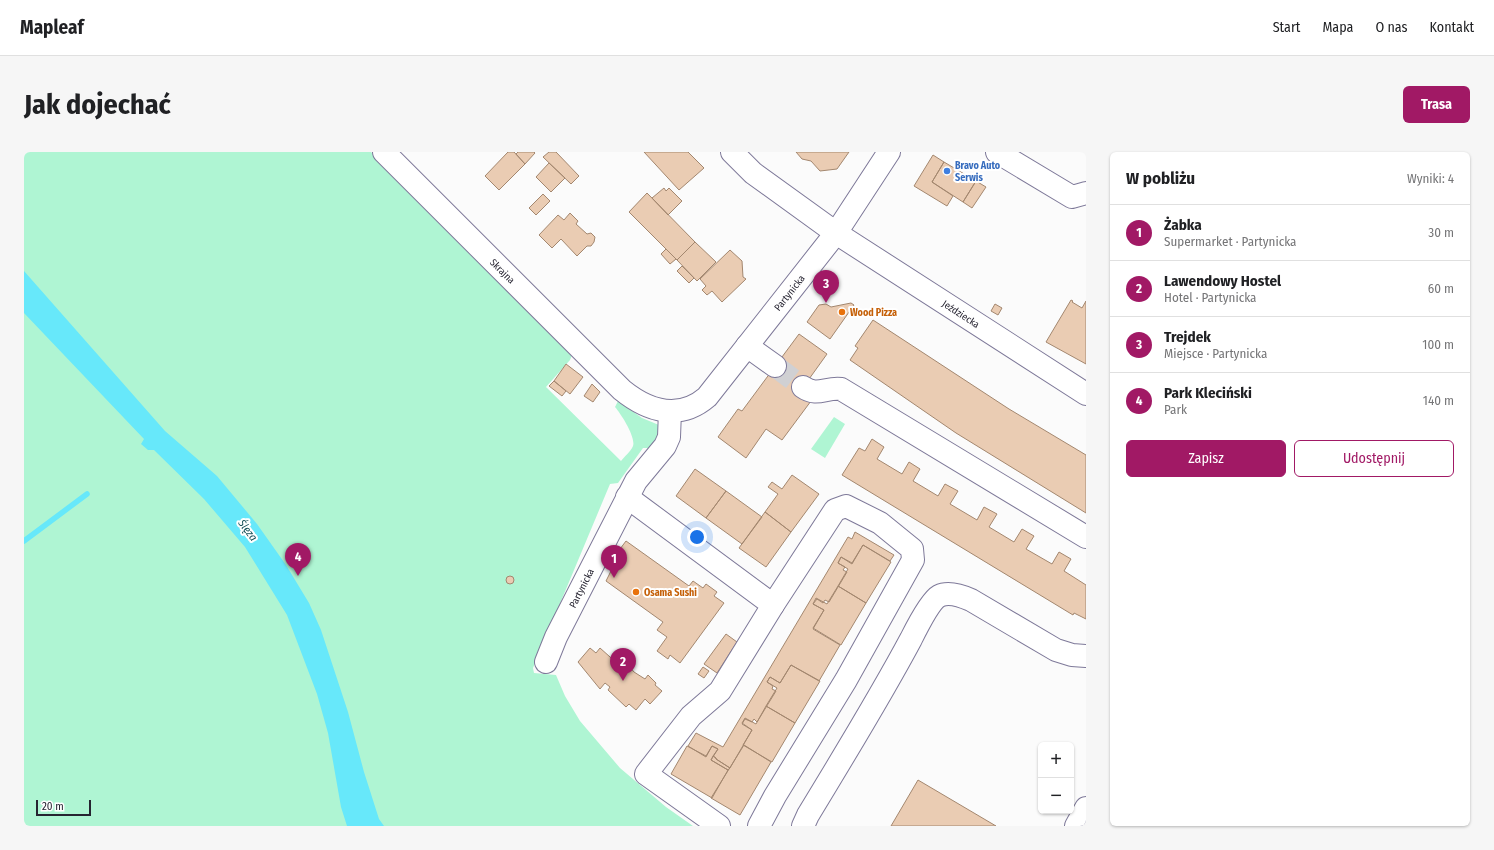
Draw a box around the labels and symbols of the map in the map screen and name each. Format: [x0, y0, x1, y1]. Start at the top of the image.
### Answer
place label: Bravo Auto Serwis [955, 160, 1001, 184]
marker: Bravo Auto Serwis [942, 166, 952, 176]
street label: Skrajna [487, 257, 517, 287]
pin: 3 [813, 270, 839, 303]
street label: Partynicka [772, 273, 808, 314]
street label: Jeździecka [940, 298, 982, 331]
marker: Wood Pizza [837, 307, 847, 317]
place label: Wood Pizza [850, 307, 897, 319]
water label: Ślęza [235, 516, 261, 544]
your location [687, 527, 707, 547]
pin: 4 [285, 543, 311, 576]
pin: 1 [601, 545, 627, 578]
street label: Partynicka [567, 567, 597, 610]
marker: Osama Sushi [631, 587, 641, 597]
place label: Osama Sushi [644, 587, 697, 599]
pin: 2 [610, 648, 636, 681]
scale bar [36, 798, 91, 817]

